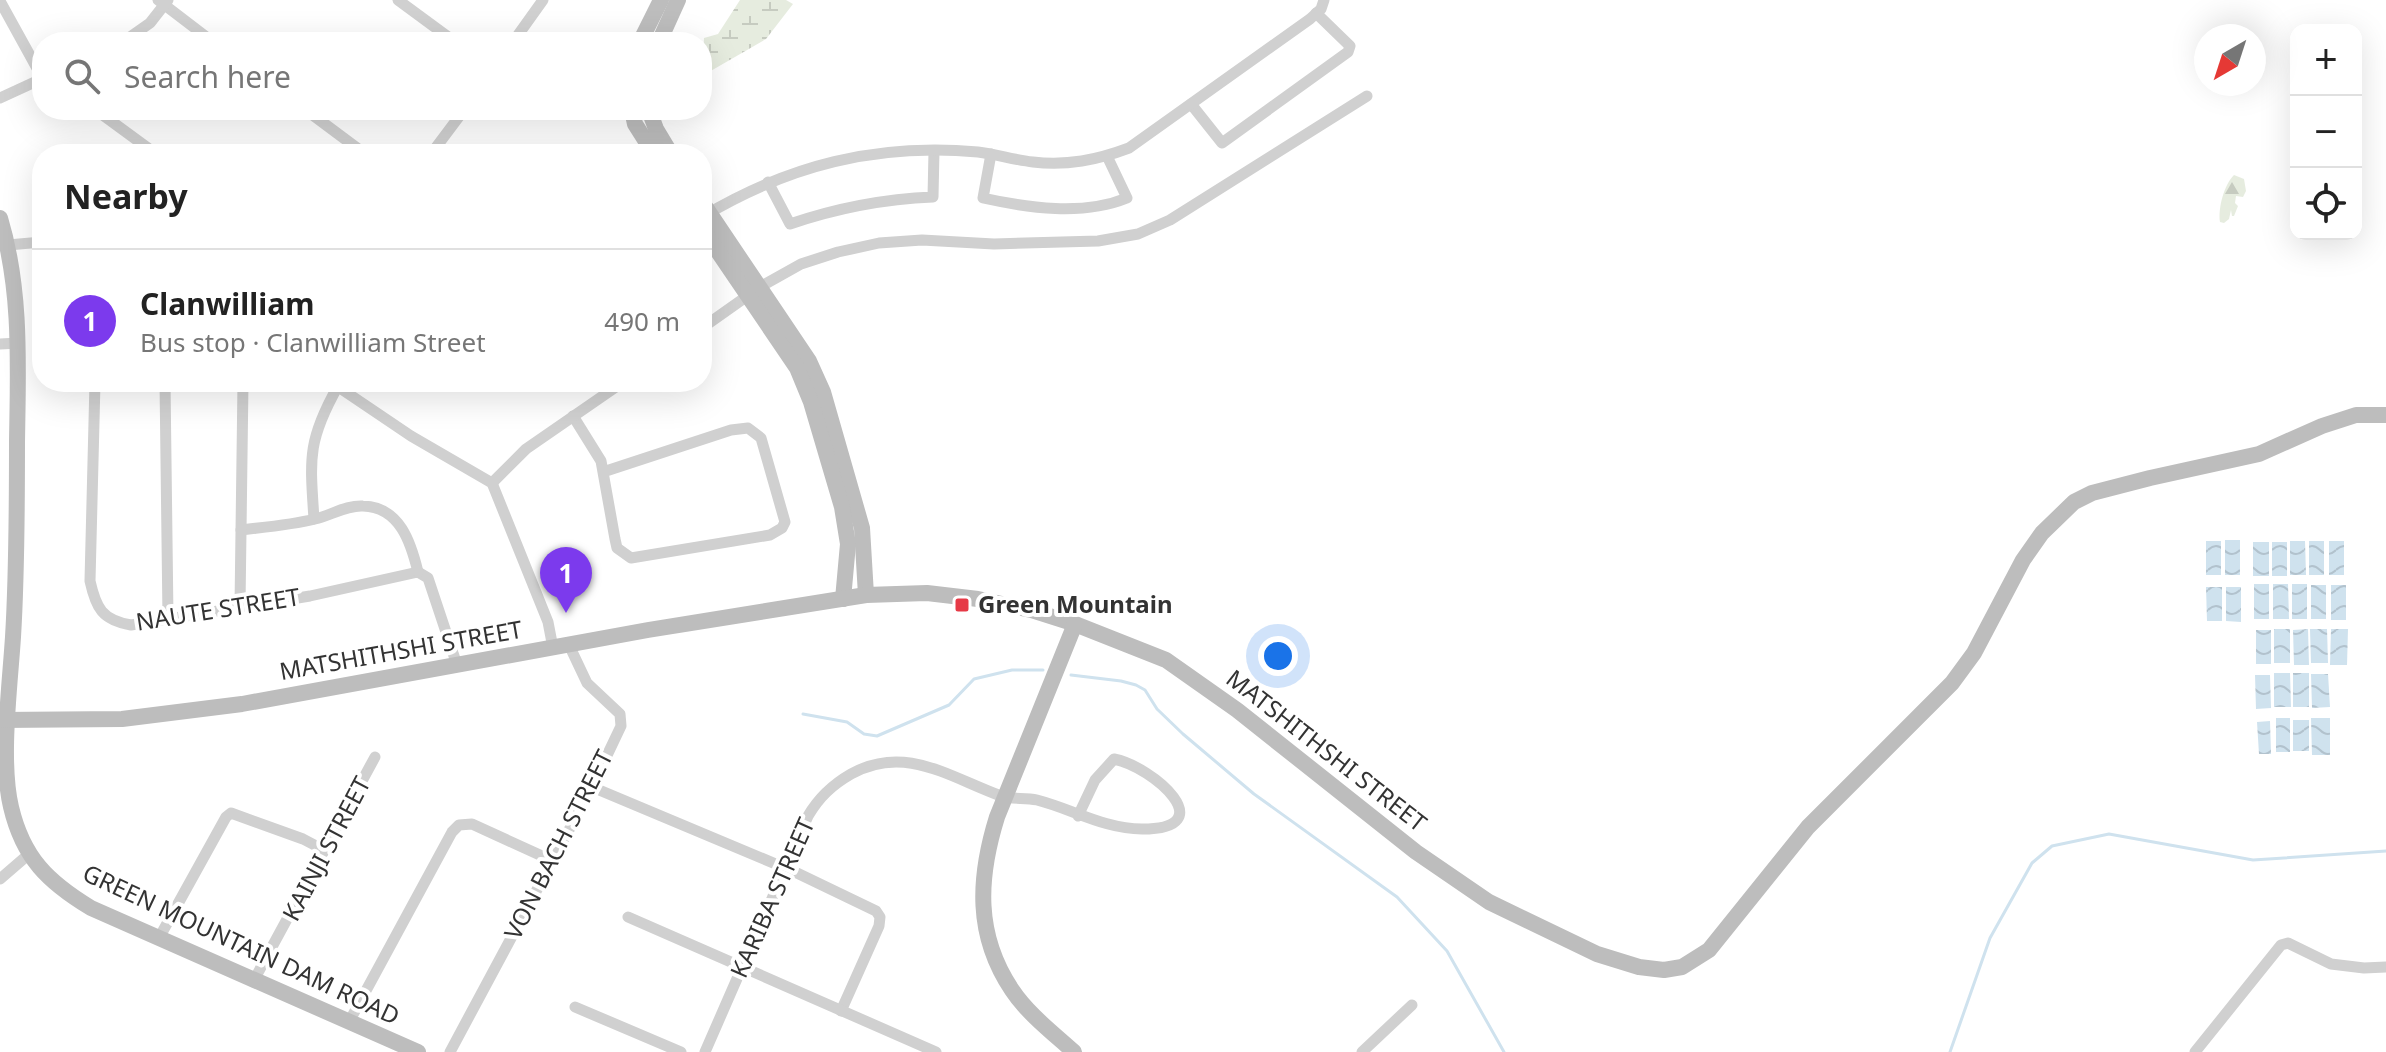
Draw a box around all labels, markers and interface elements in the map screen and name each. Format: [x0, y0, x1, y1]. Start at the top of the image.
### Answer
north arrow [2194, 24, 2266, 96]
map controls [2290, 24, 2362, 240]
button: + [2290, 24, 2362, 96]
search box [32, 32, 712, 120]
icon: search [60, 54, 104, 98]
text: Search here [124, 56, 291, 97]
button: − [2290, 96, 2362, 168]
button: locate [2290, 168, 2362, 240]
text: Nearby [64, 173, 188, 219]
text: Clanwilliam [140, 283, 314, 324]
text: 1 [83, 303, 97, 339]
text: 490 m [604, 303, 680, 339]
text: Bus stop · Clanwilliam Street [140, 324, 486, 360]
pin: 1 [540, 547, 592, 613]
street label: NAUTE STREET [133, 579, 303, 638]
place label: Green Mountain [978, 587, 1173, 620]
marker: Green Mountain [953, 596, 971, 614]
street label: MATSHITHSHI STREET [277, 612, 525, 687]
your location [1258, 636, 1298, 676]
street label: MATSHITHSHI STREET [1220, 661, 1434, 839]
street label: VON BACH STREET [496, 743, 620, 945]
street label: KAINJI STREET [274, 770, 378, 926]
street label: KARIBA STREET [722, 812, 822, 983]
street label: GREEN MOUNTAIN DAM ROAD [78, 856, 405, 1032]

